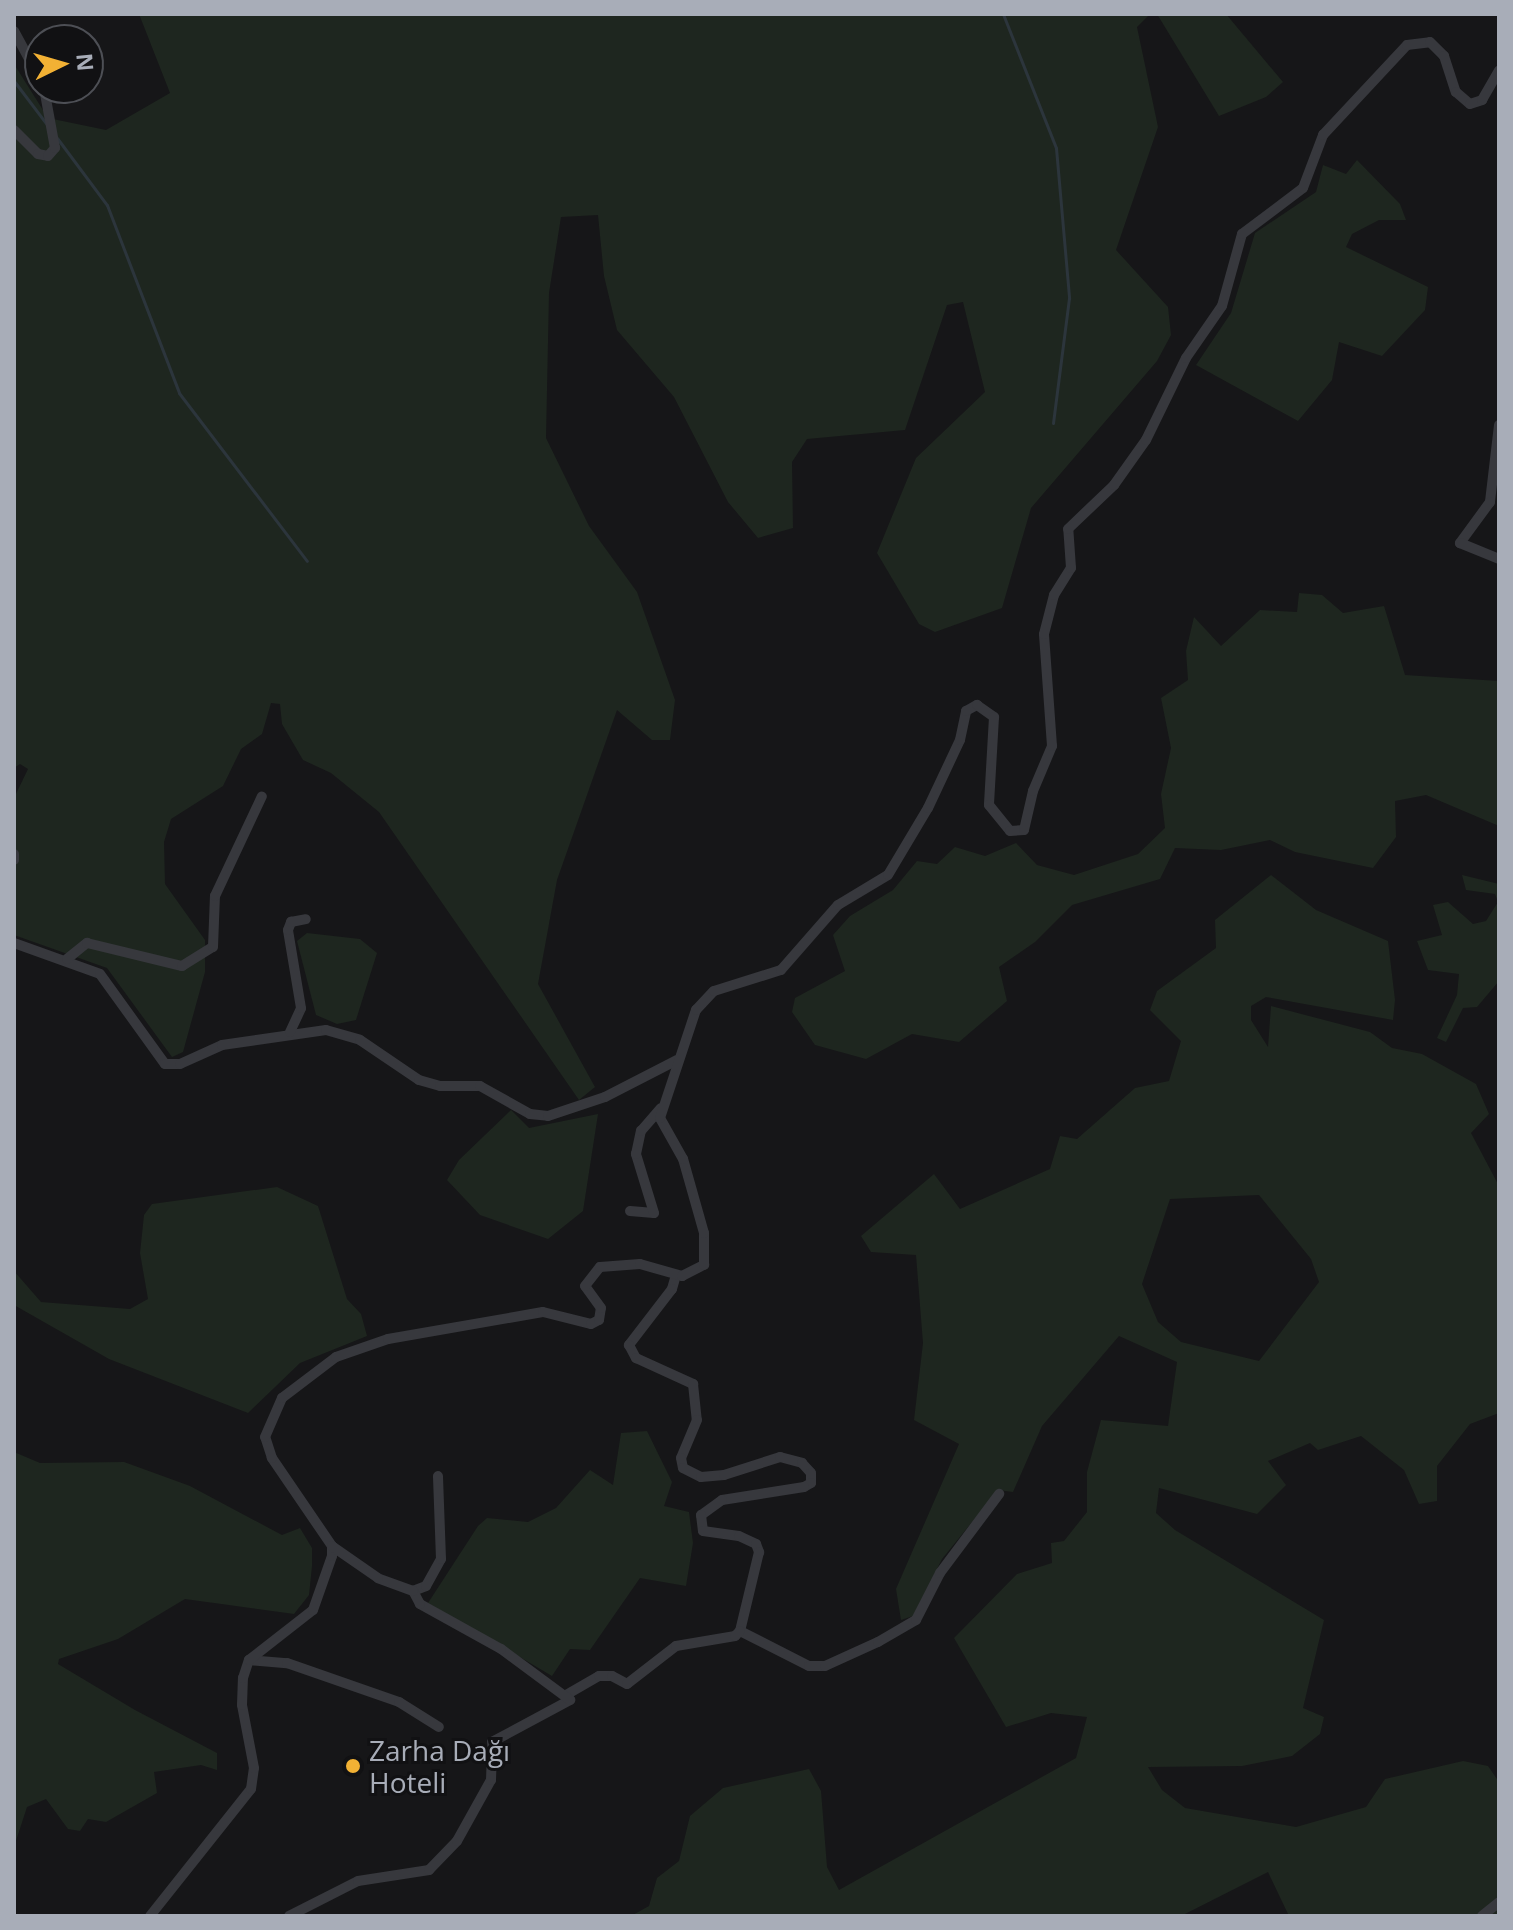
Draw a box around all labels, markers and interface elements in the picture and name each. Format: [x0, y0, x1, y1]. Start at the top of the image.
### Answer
north arrow [24, 24, 104, 104]
text: N [70, 52, 102, 72]
place label: Zarha Dağı Hoteli [369, 1733, 510, 1799]
marker: Zarha Dağı Hoteli [344, 1757, 362, 1775]

